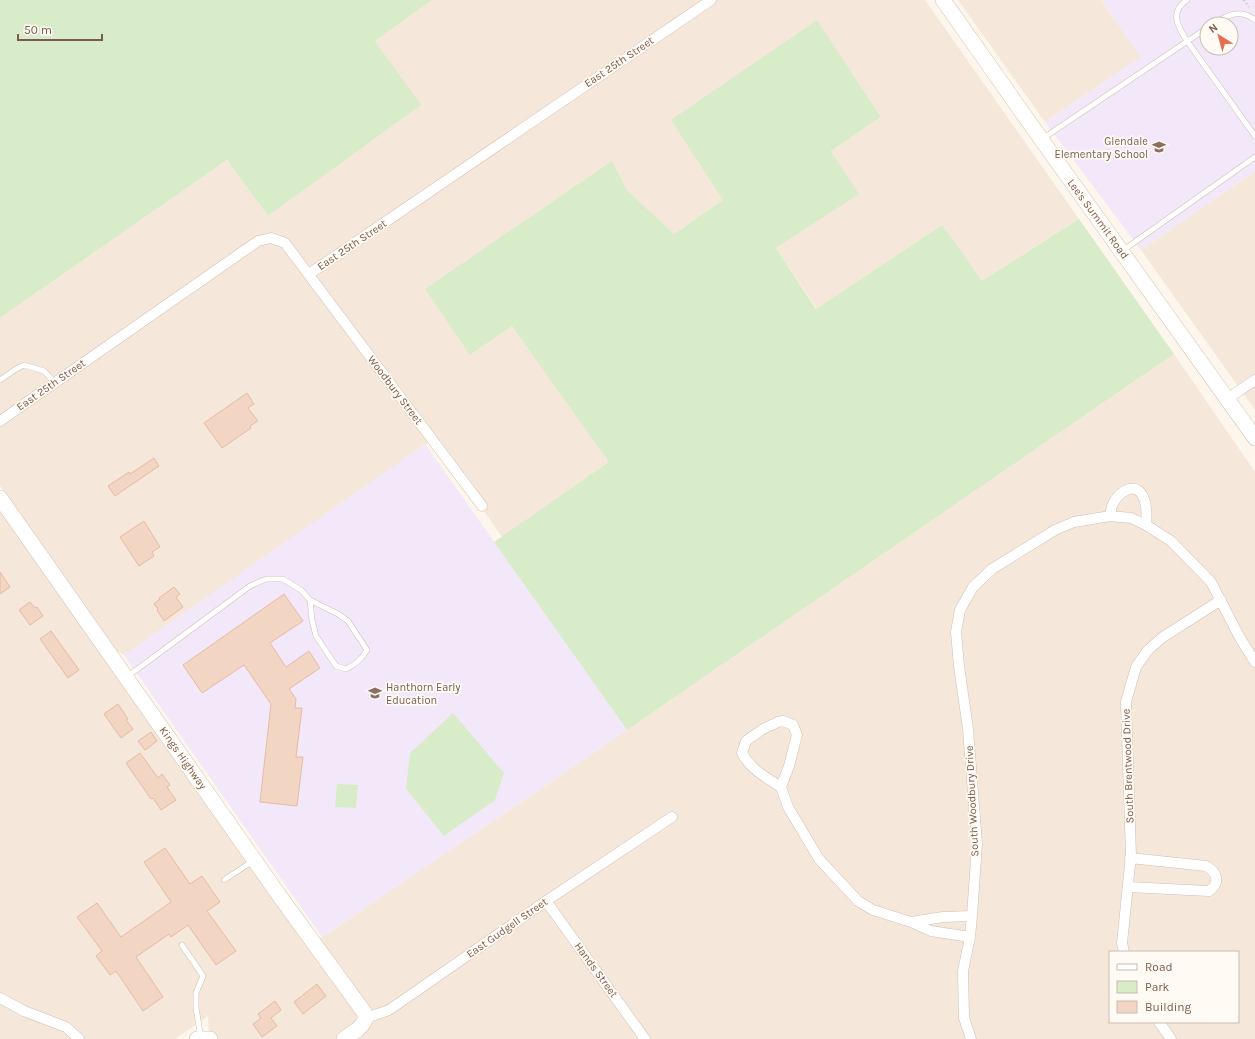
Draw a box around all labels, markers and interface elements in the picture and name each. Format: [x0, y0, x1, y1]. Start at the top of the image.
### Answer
scale bar [18, 16, 102, 42]
north arrow [1199, 16, 1239, 56]
text: N [1206, 21, 1220, 36]
text: 50 m [24, 23, 52, 37]
street label: East 25th Street [582, 34, 656, 90]
place label: Glendale Elementary School [1055, 135, 1148, 161]
school or university icon: Glendale Elementary School [1151, 139, 1167, 155]
street label: Lee's Summit Road [1065, 177, 1131, 261]
street label: East 25th Street [315, 217, 389, 273]
street label: Woodbury Street [365, 353, 425, 427]
street label: East 25th Street [14, 356, 88, 414]
place label: Hanthorn Early Education [386, 681, 460, 707]
school or university icon: Hanthorn Early Education [367, 685, 383, 701]
street label: South Brentwood Drive [1119, 708, 1136, 824]
street label: Kings Highway [157, 724, 209, 792]
street label: South Woodbury Drive [963, 745, 981, 857]
street label: East Gudgell Street [464, 895, 550, 961]
street label: Hands Street [572, 940, 620, 1000]
legend [1109, 951, 1239, 1023]
text: Road [1145, 960, 1173, 974]
text: Park [1145, 980, 1170, 994]
text: Building [1145, 1000, 1192, 1014]

